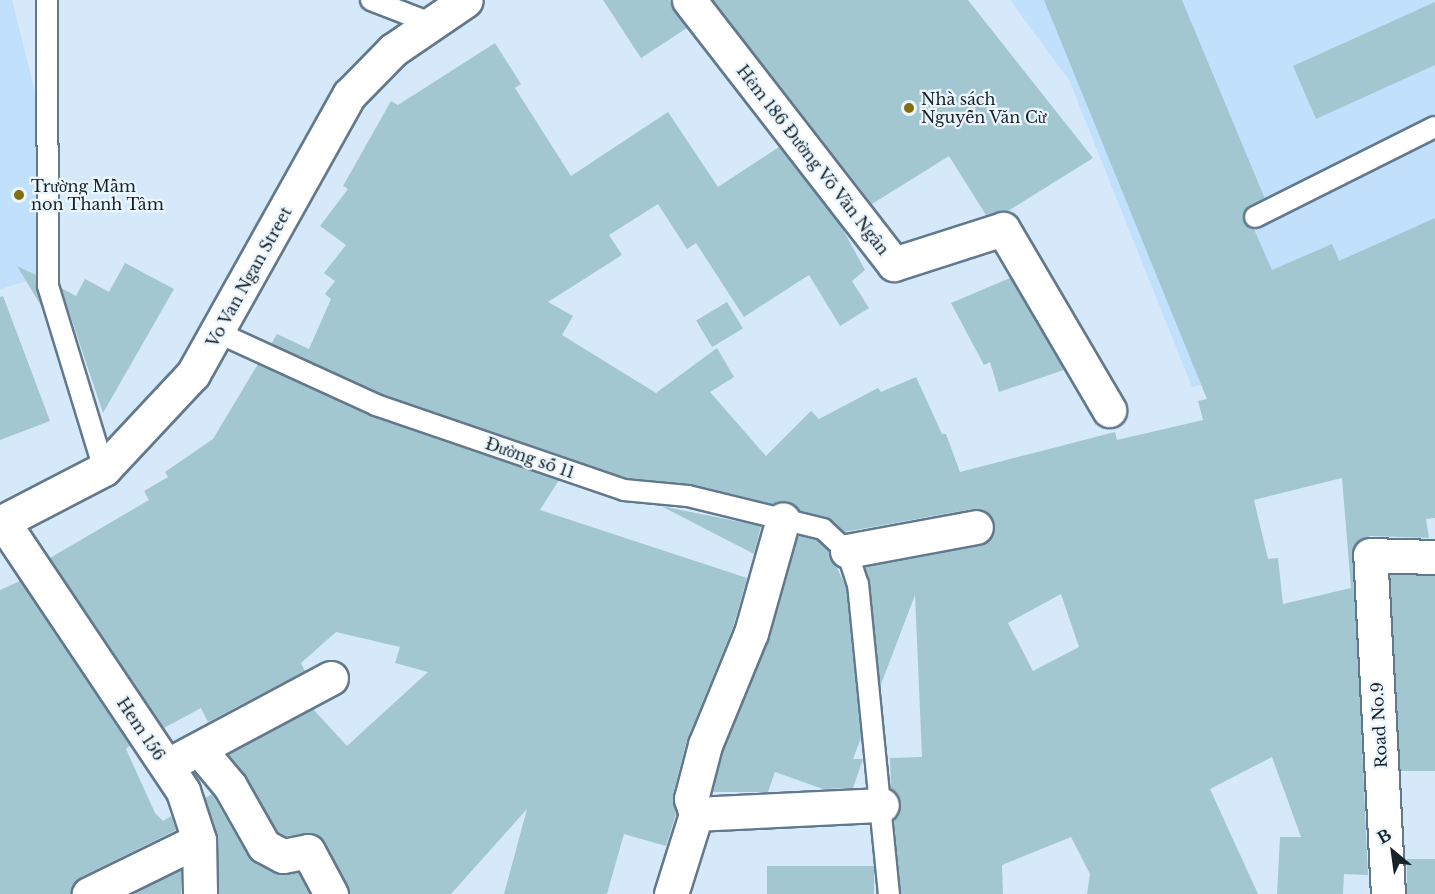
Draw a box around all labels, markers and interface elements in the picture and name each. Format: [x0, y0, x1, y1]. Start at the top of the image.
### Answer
street label: Hẻm 186 Đường Võ Văn Ngân [732, 61, 894, 259]
place label: Nhà sách Nguyễn Văn Cừ [921, 89, 1047, 127]
marker: Nhà sách Nguyễn Văn Cừ [902, 101, 916, 115]
place label: Trường Mầm non Thanh Tâm [31, 176, 165, 214]
marker: Trường Mầm non Thanh Tâm [12, 188, 26, 202]
street label: Vo Van Ngan Street [202, 203, 296, 351]
street label: Đường số 11 [483, 434, 577, 482]
street label: Road No.9 [1367, 682, 1391, 768]
street label: Hem 156 [113, 694, 169, 764]
north arrow [1363, 822, 1423, 882]
text: B [1374, 824, 1395, 848]

